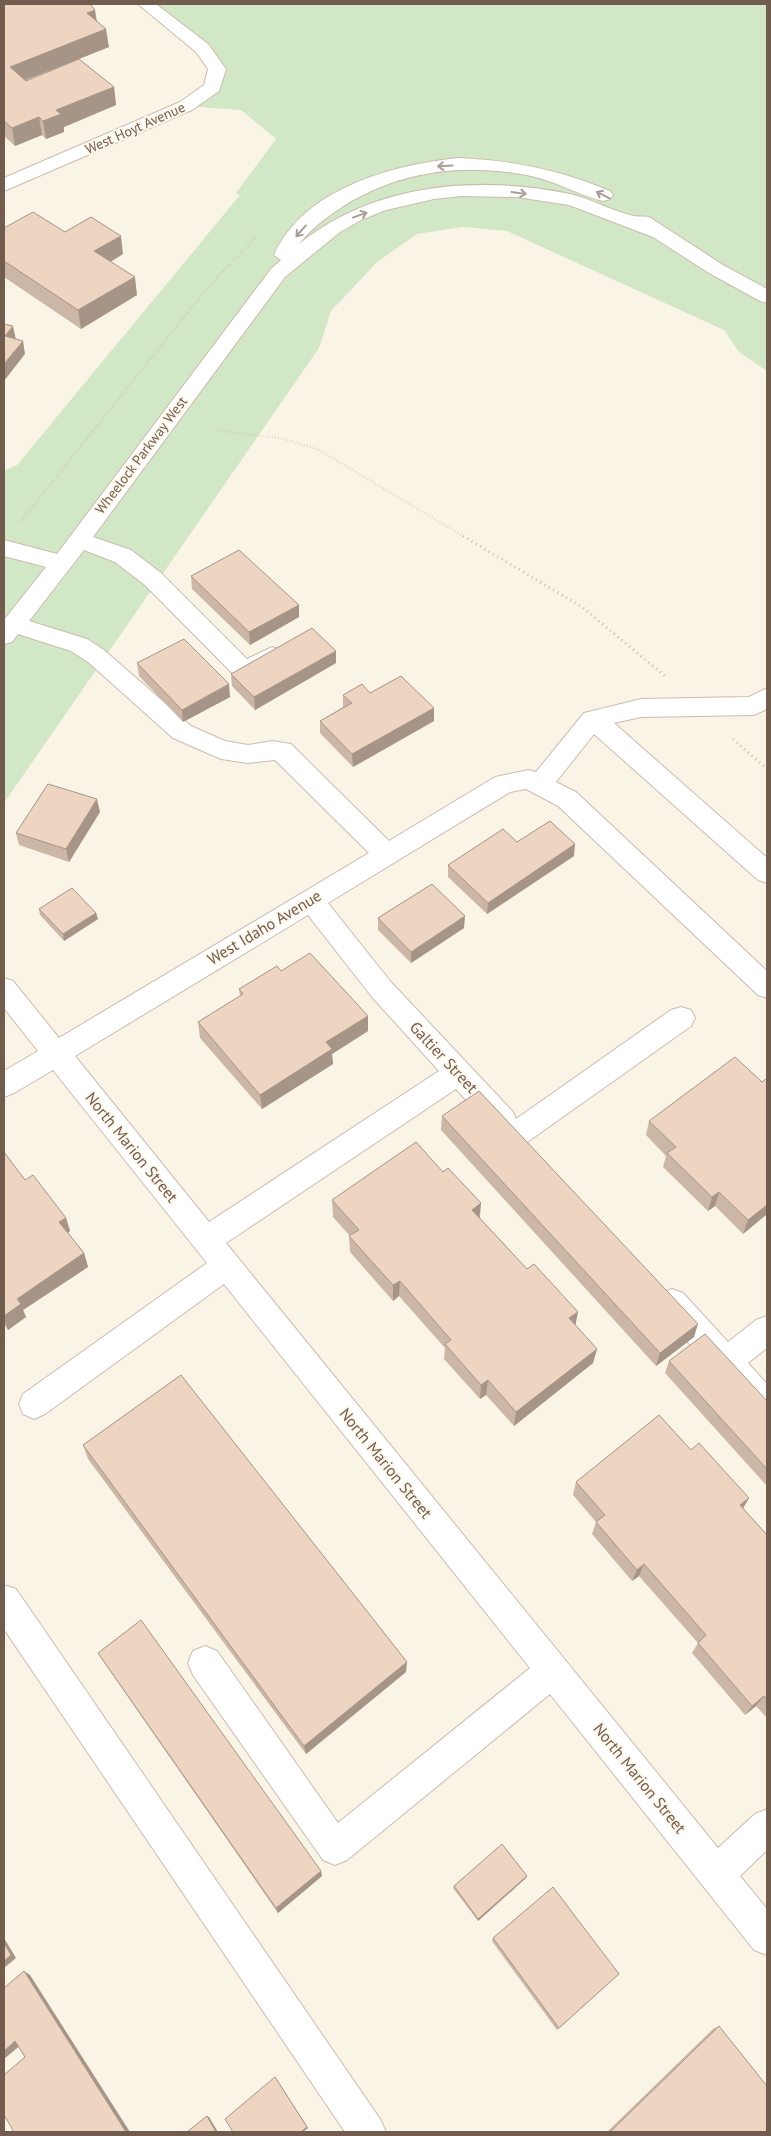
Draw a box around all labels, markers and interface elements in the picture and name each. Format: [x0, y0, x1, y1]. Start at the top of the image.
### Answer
street label: West Hoyt Avenue [82, 98, 188, 158]
one-way arrow [437, 161, 453, 170]
one-way arrow [511, 188, 527, 198]
one-way arrow [596, 190, 611, 199]
one-way arrow [352, 210, 367, 219]
one-way arrow [295, 224, 307, 237]
street label: Wheelock Parkway West [91, 392, 191, 517]
street label: West Idaho Avenue [203, 885, 325, 969]
street label: Galtier Street [406, 1017, 483, 1097]
street label: North Marion Street [81, 1088, 183, 1207]
street label: North Marion Street [335, 1404, 437, 1523]
street label: North Marion Street [589, 1719, 691, 1838]

